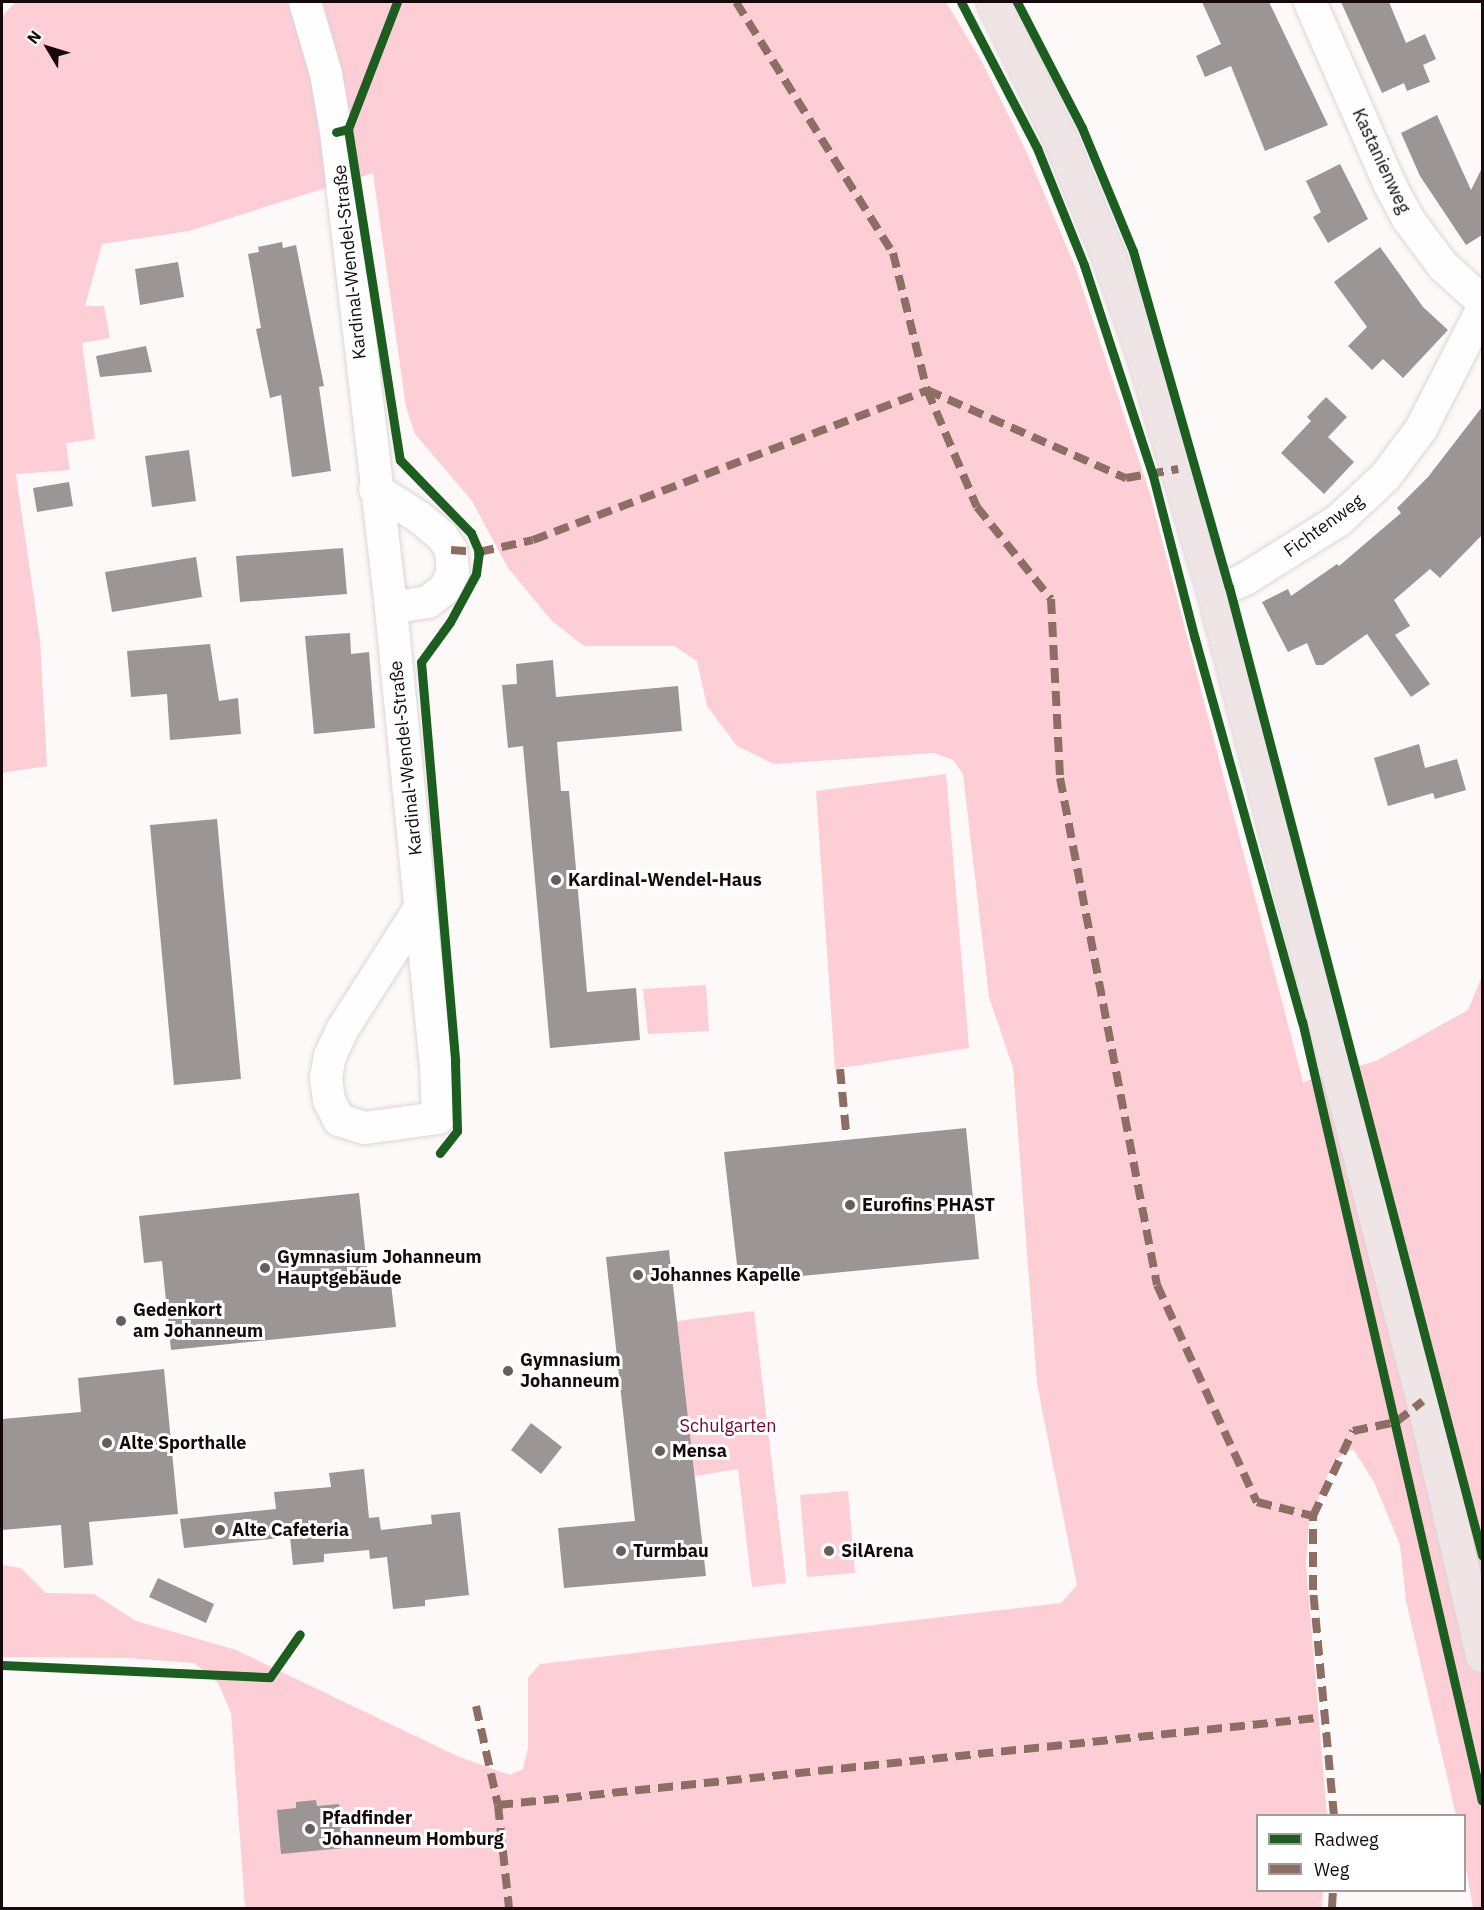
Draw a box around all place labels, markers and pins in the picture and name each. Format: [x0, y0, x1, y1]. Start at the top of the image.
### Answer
place label: Kardinal-Wendel-Haus [568, 869, 762, 891]
marker: Kardinal-Wendel-Haus [549, 873, 563, 887]
place label: Eurofins PHAST [862, 1194, 995, 1216]
marker: Eurofins PHAST [843, 1198, 857, 1212]
place label: Gymnasium Johanneum Hauptgebäude [277, 1247, 481, 1290]
marker: Gymnasium Johanneum Hauptgebäude [258, 1261, 272, 1275]
place label: Johannes Kapelle [650, 1264, 801, 1286]
marker: Johannes Kapelle [631, 1268, 645, 1282]
place label: Gedenkort am Johanneum [133, 1300, 263, 1342]
marker: Gedenkort am Johanneum [114, 1314, 128, 1328]
place label: Gymnasium Johanneum [520, 1350, 621, 1392]
marker: Gymnasium Johanneum [501, 1364, 515, 1378]
place label: Alte Sporthalle [119, 1432, 246, 1454]
marker: Alte Sporthalle [100, 1436, 114, 1450]
place label: Mensa [672, 1440, 727, 1462]
marker: Mensa [653, 1444, 667, 1458]
place label: Alte Cafeteria [232, 1519, 349, 1541]
marker: Alte Cafeteria [213, 1523, 227, 1537]
place label: Turmbau [633, 1540, 709, 1562]
place label: SilArena [841, 1540, 914, 1562]
marker: Turmbau [614, 1544, 628, 1558]
marker: SilArena [822, 1544, 836, 1558]
place label: Pfadfinder Johanneum Homburg [322, 1808, 504, 1850]
marker: Pfadfinder Johanneum Homburg [303, 1822, 317, 1836]

